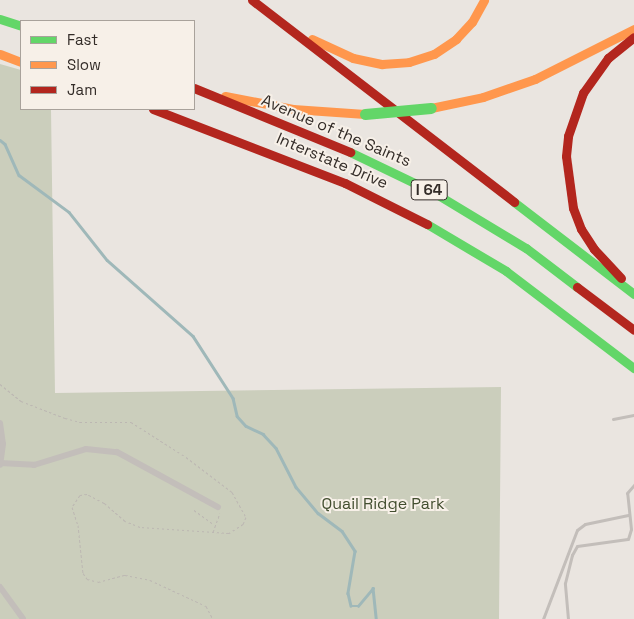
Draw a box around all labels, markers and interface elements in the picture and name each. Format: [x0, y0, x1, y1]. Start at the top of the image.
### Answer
legend [20, 20, 195, 110]
text: Fast [67, 30, 98, 49]
text: Slow [67, 55, 101, 74]
text: Jam [67, 80, 97, 99]
street label: Avenue of the Saints [258, 91, 414, 171]
street label: Interstate Drive [273, 129, 391, 193]
road number: I 64 [410, 178, 448, 202]
park label: Quail Ridge Park [321, 494, 445, 514]

